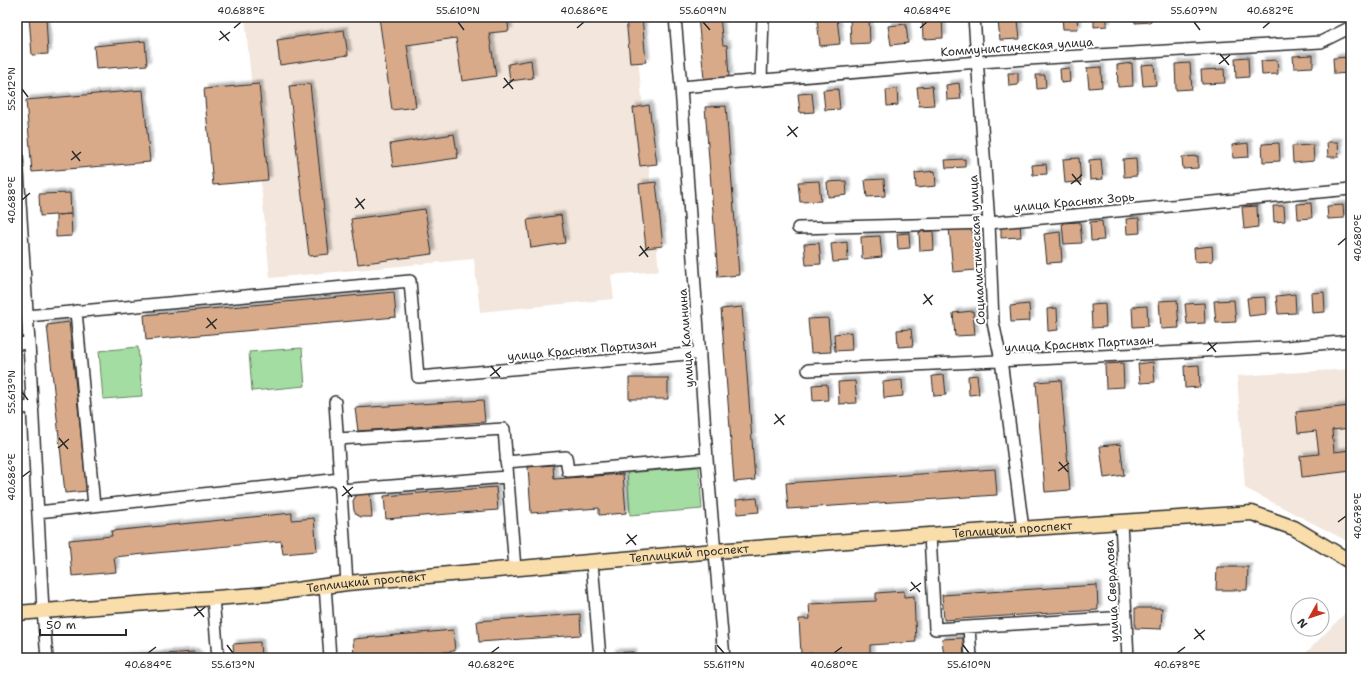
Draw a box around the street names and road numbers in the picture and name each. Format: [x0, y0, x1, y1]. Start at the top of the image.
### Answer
street label: Коммунистическая улица [940, 34, 1095, 60]
street label: Социалистическая улица [965, 174, 989, 325]
street label: улица Красных Зорь [1013, 189, 1135, 215]
street label: улица Калинина [675, 287, 697, 388]
street label: улица Красных Партизан [1004, 332, 1154, 356]
street label: улица Красных Партизан [507, 336, 657, 364]
street label: Теплицкий проспект [952, 517, 1074, 541]
street label: улица Свердлова [1101, 539, 1123, 643]
street label: Теплицкий проспект [629, 540, 751, 566]
street label: Теплицкий проспект [306, 568, 428, 596]

